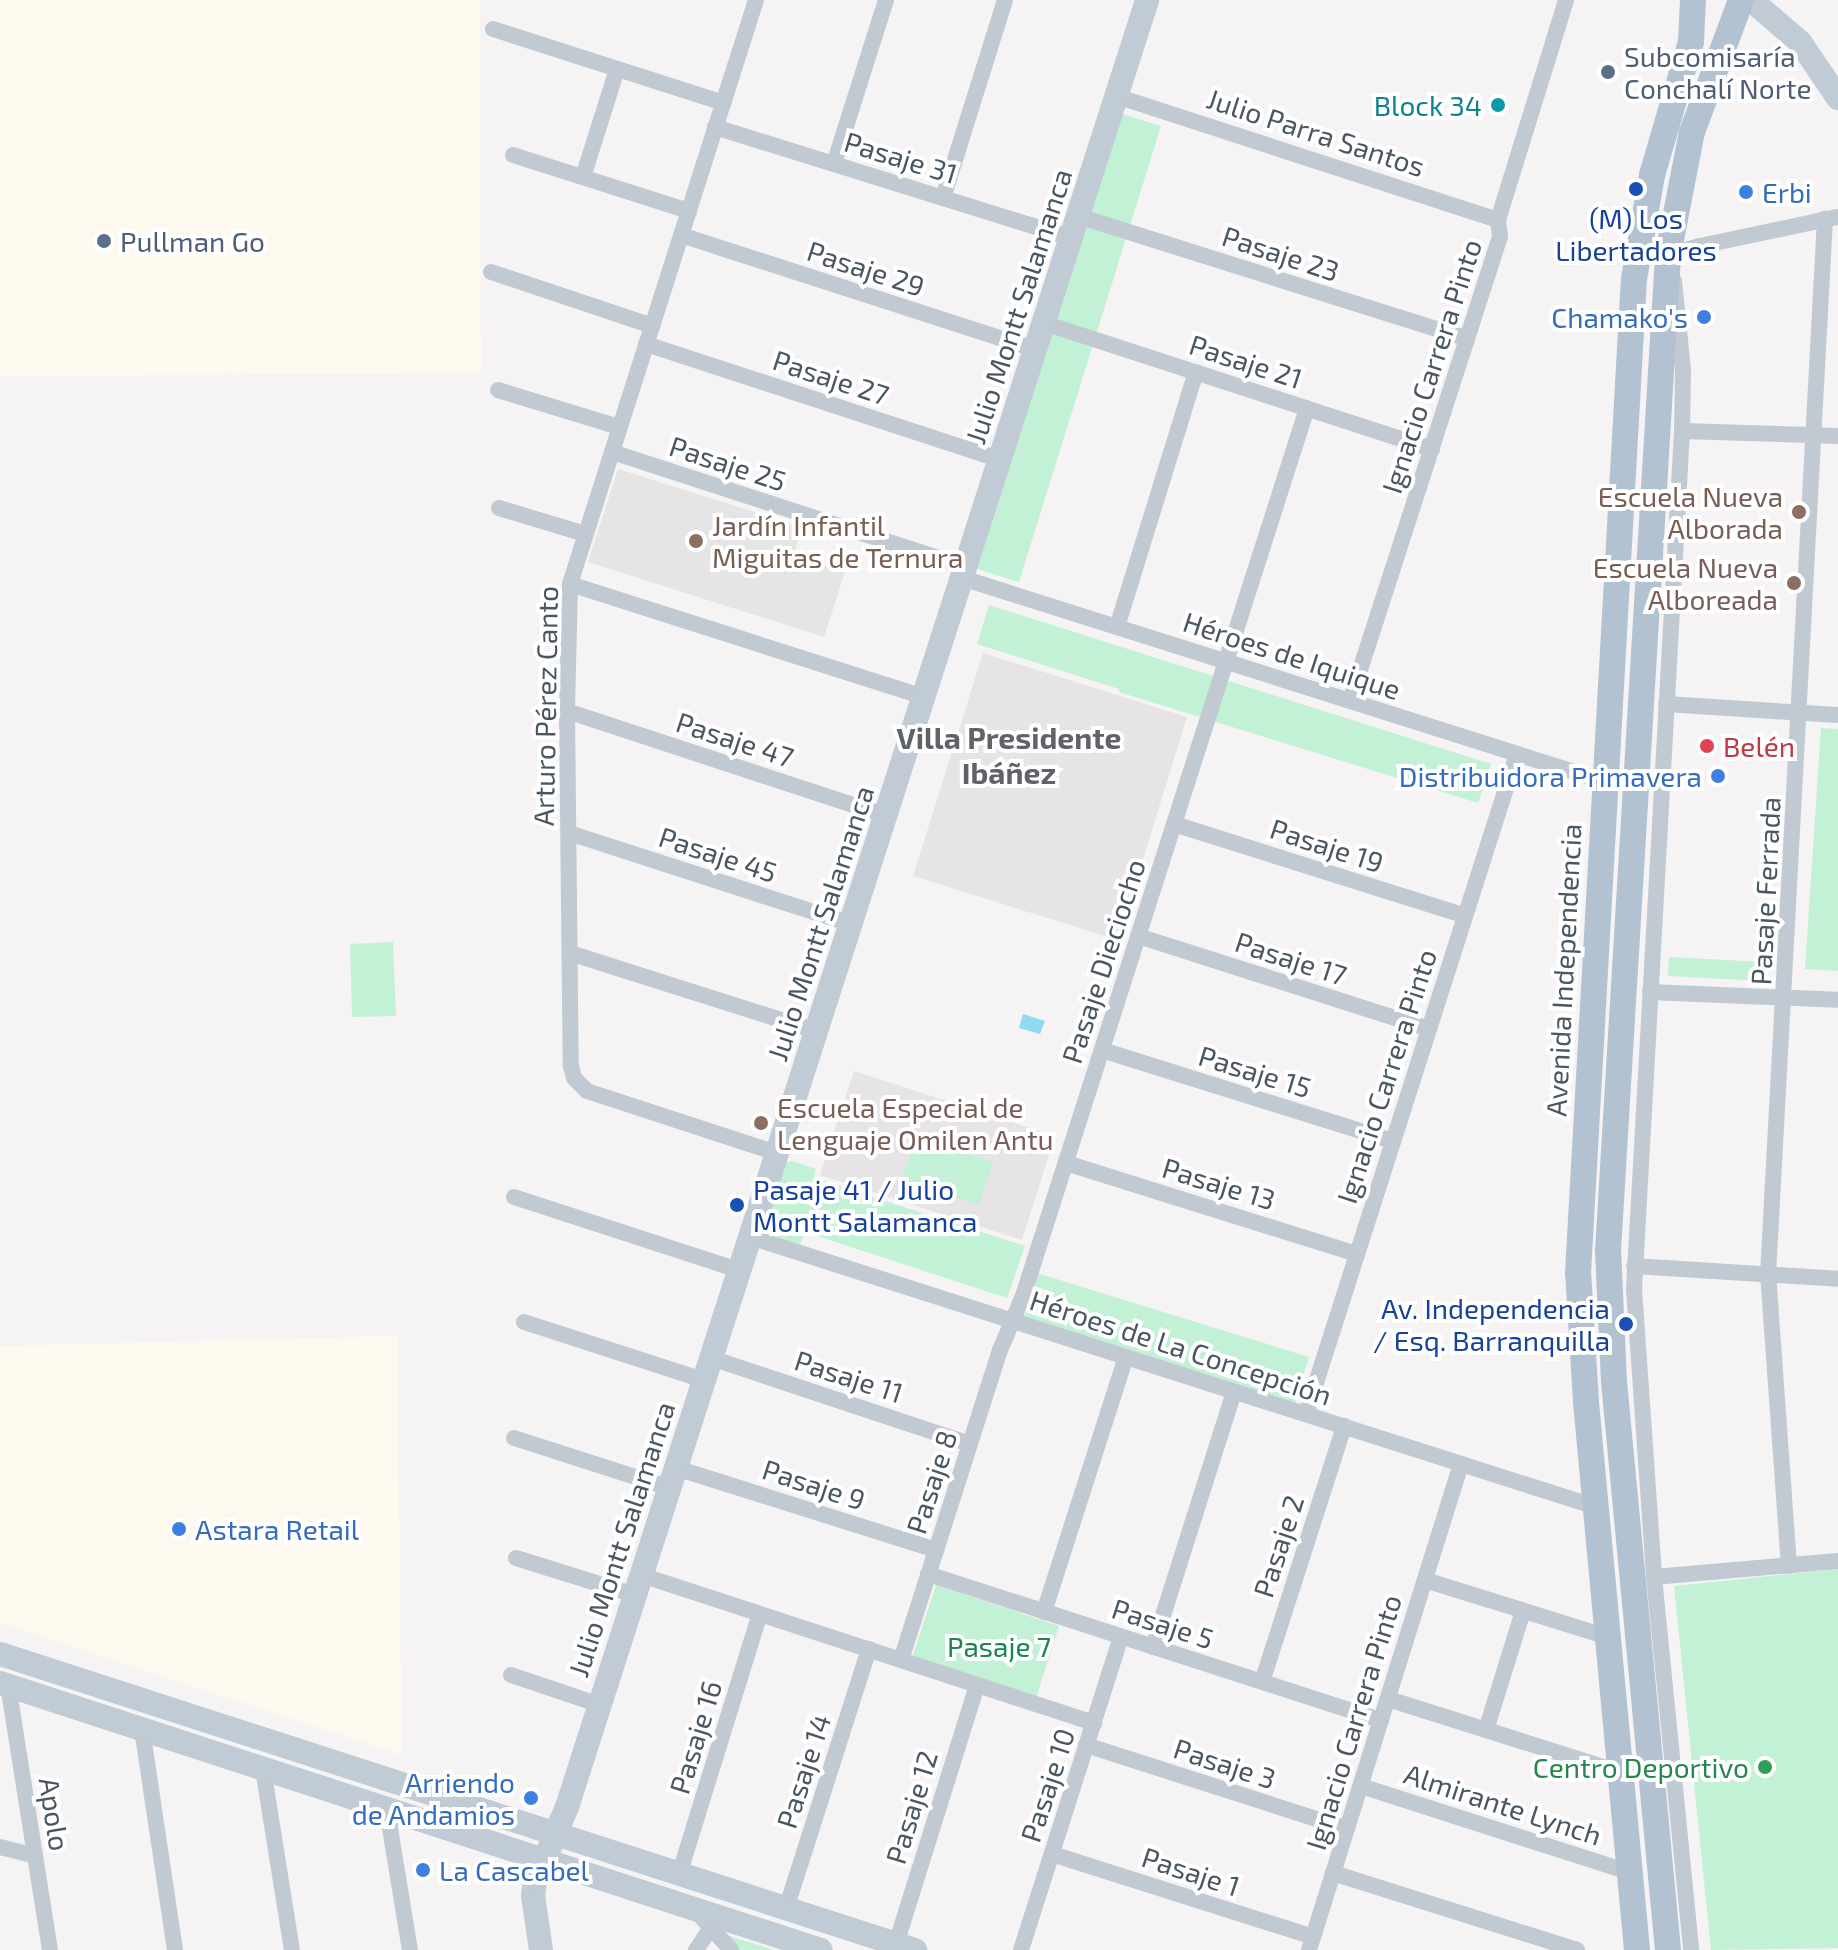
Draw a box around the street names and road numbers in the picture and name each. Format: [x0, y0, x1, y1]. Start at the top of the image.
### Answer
street label: Julio Parra Santos [1203, 81, 1429, 183]
street label: Pasaje 31 [840, 124, 962, 190]
street label: Julio Montt Salamanca [958, 164, 1078, 448]
street label: Pasaje 23 [1218, 218, 1344, 288]
street label: Pasaje 29 [803, 233, 929, 303]
street label: Ignacio Carrera Pinto [1374, 235, 1488, 497]
street label: Pasaje 21 [1185, 327, 1307, 395]
street label: Pasaje 27 [769, 343, 893, 411]
street label: Pasaje 25 [666, 428, 790, 498]
street label: Arturo Pérez Canto [526, 586, 564, 826]
street label: Héroes de Iquique [1179, 604, 1405, 706]
street label: Pasaje 47 [672, 704, 798, 774]
street label: Julio Montt Salamanca [760, 781, 880, 1065]
street label: Pasaje Ferrada [1743, 796, 1787, 986]
street label: Pasaje 19 [1266, 811, 1388, 879]
street label: Pasaje 45 [655, 819, 781, 889]
street label: Avenida Independencia [1539, 823, 1587, 1117]
street label: Pasaje Dieciocho [1054, 855, 1152, 1067]
street label: Pasaje 17 [1231, 924, 1351, 992]
street label: Ignacio Carrera Pinto [1329, 945, 1443, 1207]
street label: Pasaje 15 [1195, 1038, 1315, 1104]
street label: Pasaje 13 [1158, 1150, 1280, 1216]
street label: Héroes de La Concepción [1026, 1282, 1336, 1412]
street label: Pasaje 11 [791, 1343, 907, 1409]
street label: Julio Montt Salamanca [561, 1397, 681, 1681]
street label: Pasaje 8 [899, 1426, 963, 1538]
street label: Pasaje 9 [759, 1452, 869, 1516]
street label: Pasaje 2 [1246, 1491, 1310, 1601]
street label: Ignacio Carrera Pinto [1298, 1590, 1408, 1854]
street label: Pasaje 5 [1108, 1591, 1218, 1655]
street label: Pasaje 16 [662, 1676, 728, 1798]
street label: Pasaje 14 [769, 1710, 837, 1832]
street label: Pasaje 10 [1013, 1724, 1081, 1846]
street label: Pasaje 3 [1170, 1731, 1280, 1795]
street label: Pasaje 12 [878, 1746, 944, 1868]
street label: Almirante Lynch [1400, 1756, 1606, 1852]
street label: Apolo [33, 1775, 77, 1853]
street label: Pasaje 1 [1138, 1839, 1244, 1903]

